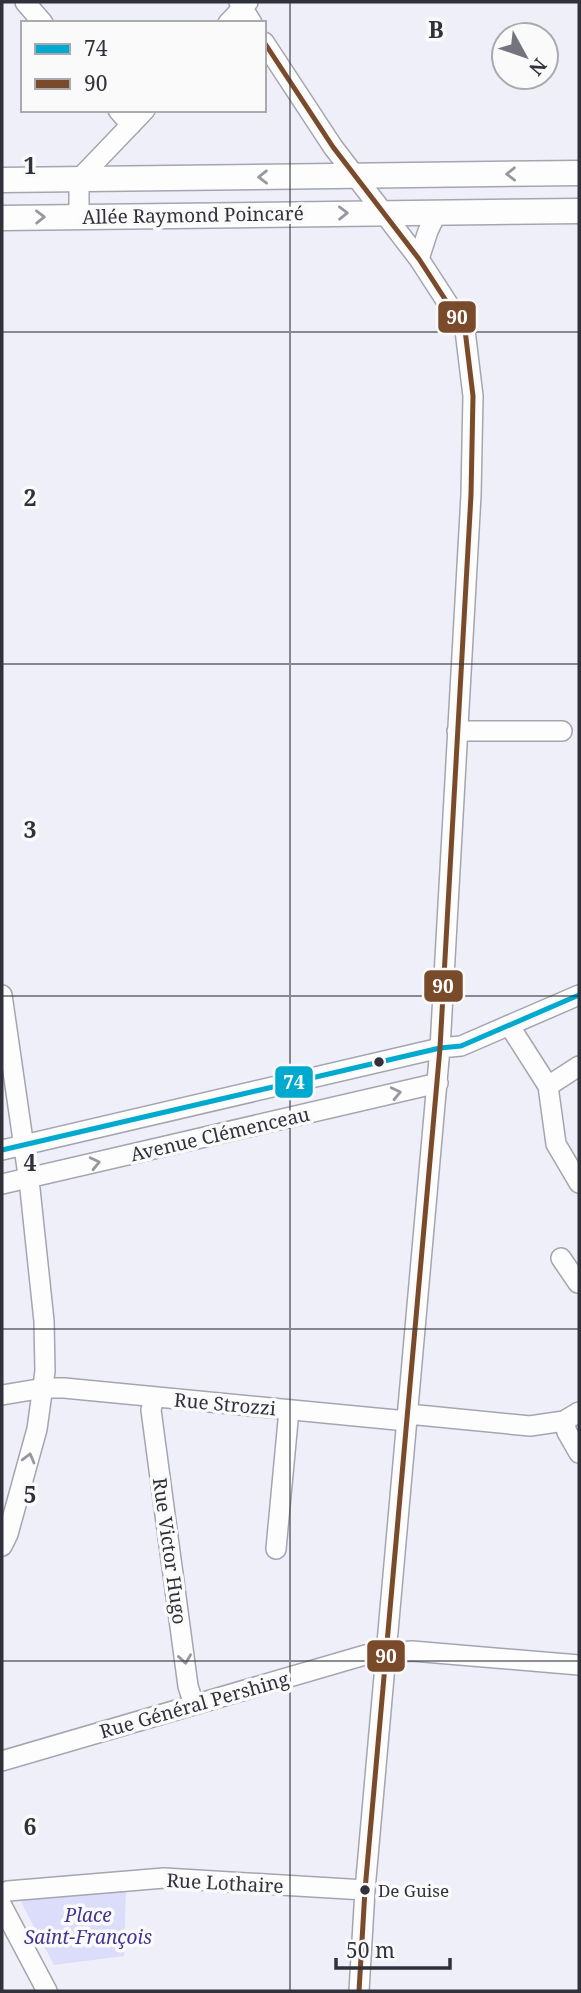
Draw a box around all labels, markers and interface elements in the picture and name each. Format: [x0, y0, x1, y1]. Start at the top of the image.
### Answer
text: B [428, 13, 444, 45]
legend [21, 21, 266, 112]
north arrow [490, 21, 560, 91]
text: 74 [84, 34, 108, 62]
text: N [523, 53, 553, 81]
text: 90 [84, 69, 107, 97]
text: 1 [24, 149, 37, 181]
one-way arrow [505, 166, 516, 182]
one-way arrow [257, 169, 268, 185]
street label: Allée Raymond Poincaré [82, 200, 304, 230]
one-way arrow [338, 205, 349, 221]
one-way arrow [36, 209, 46, 225]
line badge: 90 [437, 300, 477, 334]
text: 90 [446, 304, 468, 330]
text: 2 [24, 481, 37, 513]
text: 3 [24, 813, 37, 845]
line badge: 90 [423, 969, 464, 1003]
text: 90 [432, 973, 454, 999]
unlabelled marker [372, 1055, 386, 1069]
line badge: 74 [274, 1065, 314, 1099]
text: 74 [283, 1069, 305, 1095]
one-way arrow [390, 1087, 402, 1101]
street label: Avenue Clémenceau [128, 1101, 312, 1167]
text: 4 [24, 1146, 37, 1178]
one-way arrow [89, 1156, 101, 1171]
street label: Rue Strozzi [173, 1387, 277, 1421]
one-way arrow [20, 1452, 35, 1464]
street label: Rue Victor Hugo [147, 1476, 193, 1626]
text: 5 [24, 1478, 37, 1510]
line badge: 90 [366, 1639, 406, 1673]
text: 90 [375, 1643, 397, 1669]
one-way arrow [177, 1653, 192, 1665]
street label: Rue Général Pershing [96, 1666, 292, 1744]
text: 6 [24, 1810, 37, 1842]
street label: Rue Lothaire [166, 1867, 284, 1899]
place label: De Guise [378, 1879, 449, 1902]
marker: De Guise [358, 1883, 372, 1897]
park label: Place Saint-François [24, 1902, 152, 1950]
scale bar [336, 1926, 450, 1970]
text: 50 m [346, 1936, 395, 1964]

